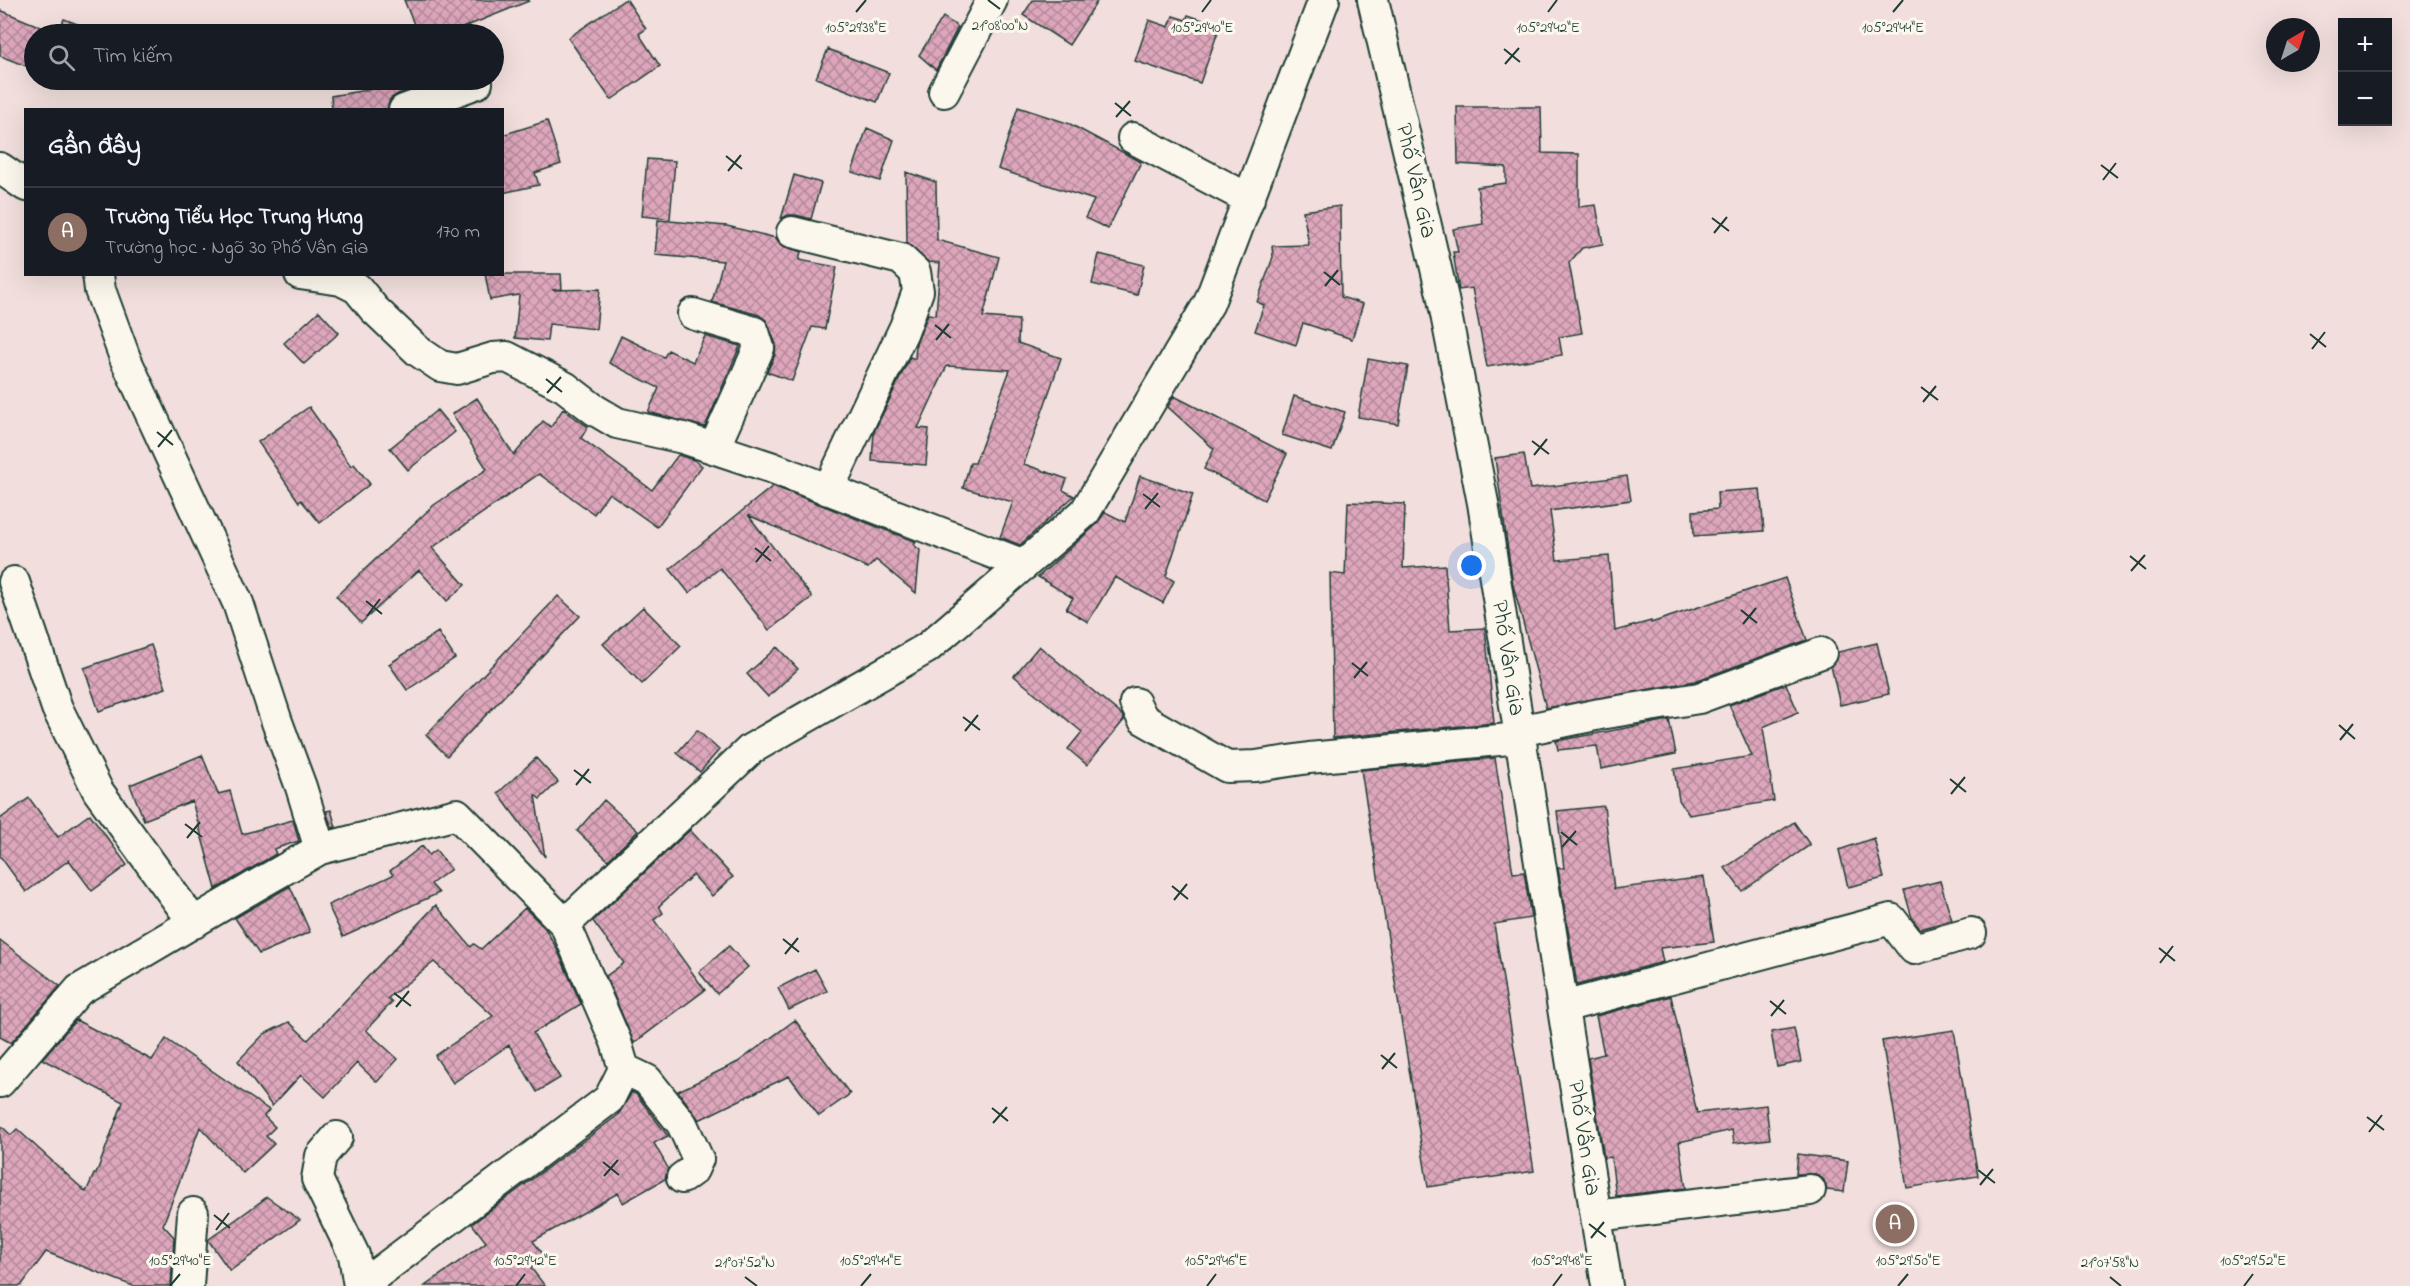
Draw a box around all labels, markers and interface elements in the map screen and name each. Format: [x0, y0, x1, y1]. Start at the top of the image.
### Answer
text: 21°08'00"N [972, 15, 1028, 37]
text: 105°29'38"E [825, 17, 887, 39]
text: 105°29'40"E [1171, 17, 1233, 39]
text: 105°29'42"E [1516, 17, 1580, 39]
text: 105°29'44"E [1862, 17, 1924, 39]
north arrow [2266, 18, 2320, 72]
map controls [2338, 18, 2392, 126]
button: + [2338, 18, 2392, 72]
search box [24, 24, 504, 90]
icon: search [45, 41, 78, 74]
text: Tìm kiếm [93, 41, 173, 73]
button: − [2338, 72, 2392, 126]
street label: Phố Vân Gia [1385, 120, 1445, 242]
text: Gần đây [48, 128, 141, 166]
text: Trường Tiểu Học Trung Hưng [105, 202, 363, 234]
text: A [61, 218, 74, 247]
text: 170 m [436, 218, 480, 247]
text: Trường học · Ngõ 30 Phố Vân Gia [105, 234, 368, 263]
your location [1457, 551, 1486, 580]
street label: Phố Vân Gia [1481, 598, 1533, 718]
street label: Phố Vân Gia [1557, 1078, 1609, 1198]
pin: A [1876, 1202, 1914, 1246]
text: 105°29'40"E [149, 1250, 211, 1272]
text: 105°29'42"E [493, 1250, 557, 1272]
text: 105°29'44"E [840, 1250, 902, 1272]
text: 105°29'46"E [1185, 1250, 1247, 1272]
text: 105°29'48"E [1531, 1250, 1593, 1272]
text: 105°29'50"E [1875, 1250, 1941, 1272]
text: 105°29'52"E [2220, 1250, 2286, 1272]
text: 21°07'52"N [715, 1252, 775, 1274]
text: 21°07'58"N [2081, 1252, 2139, 1274]

